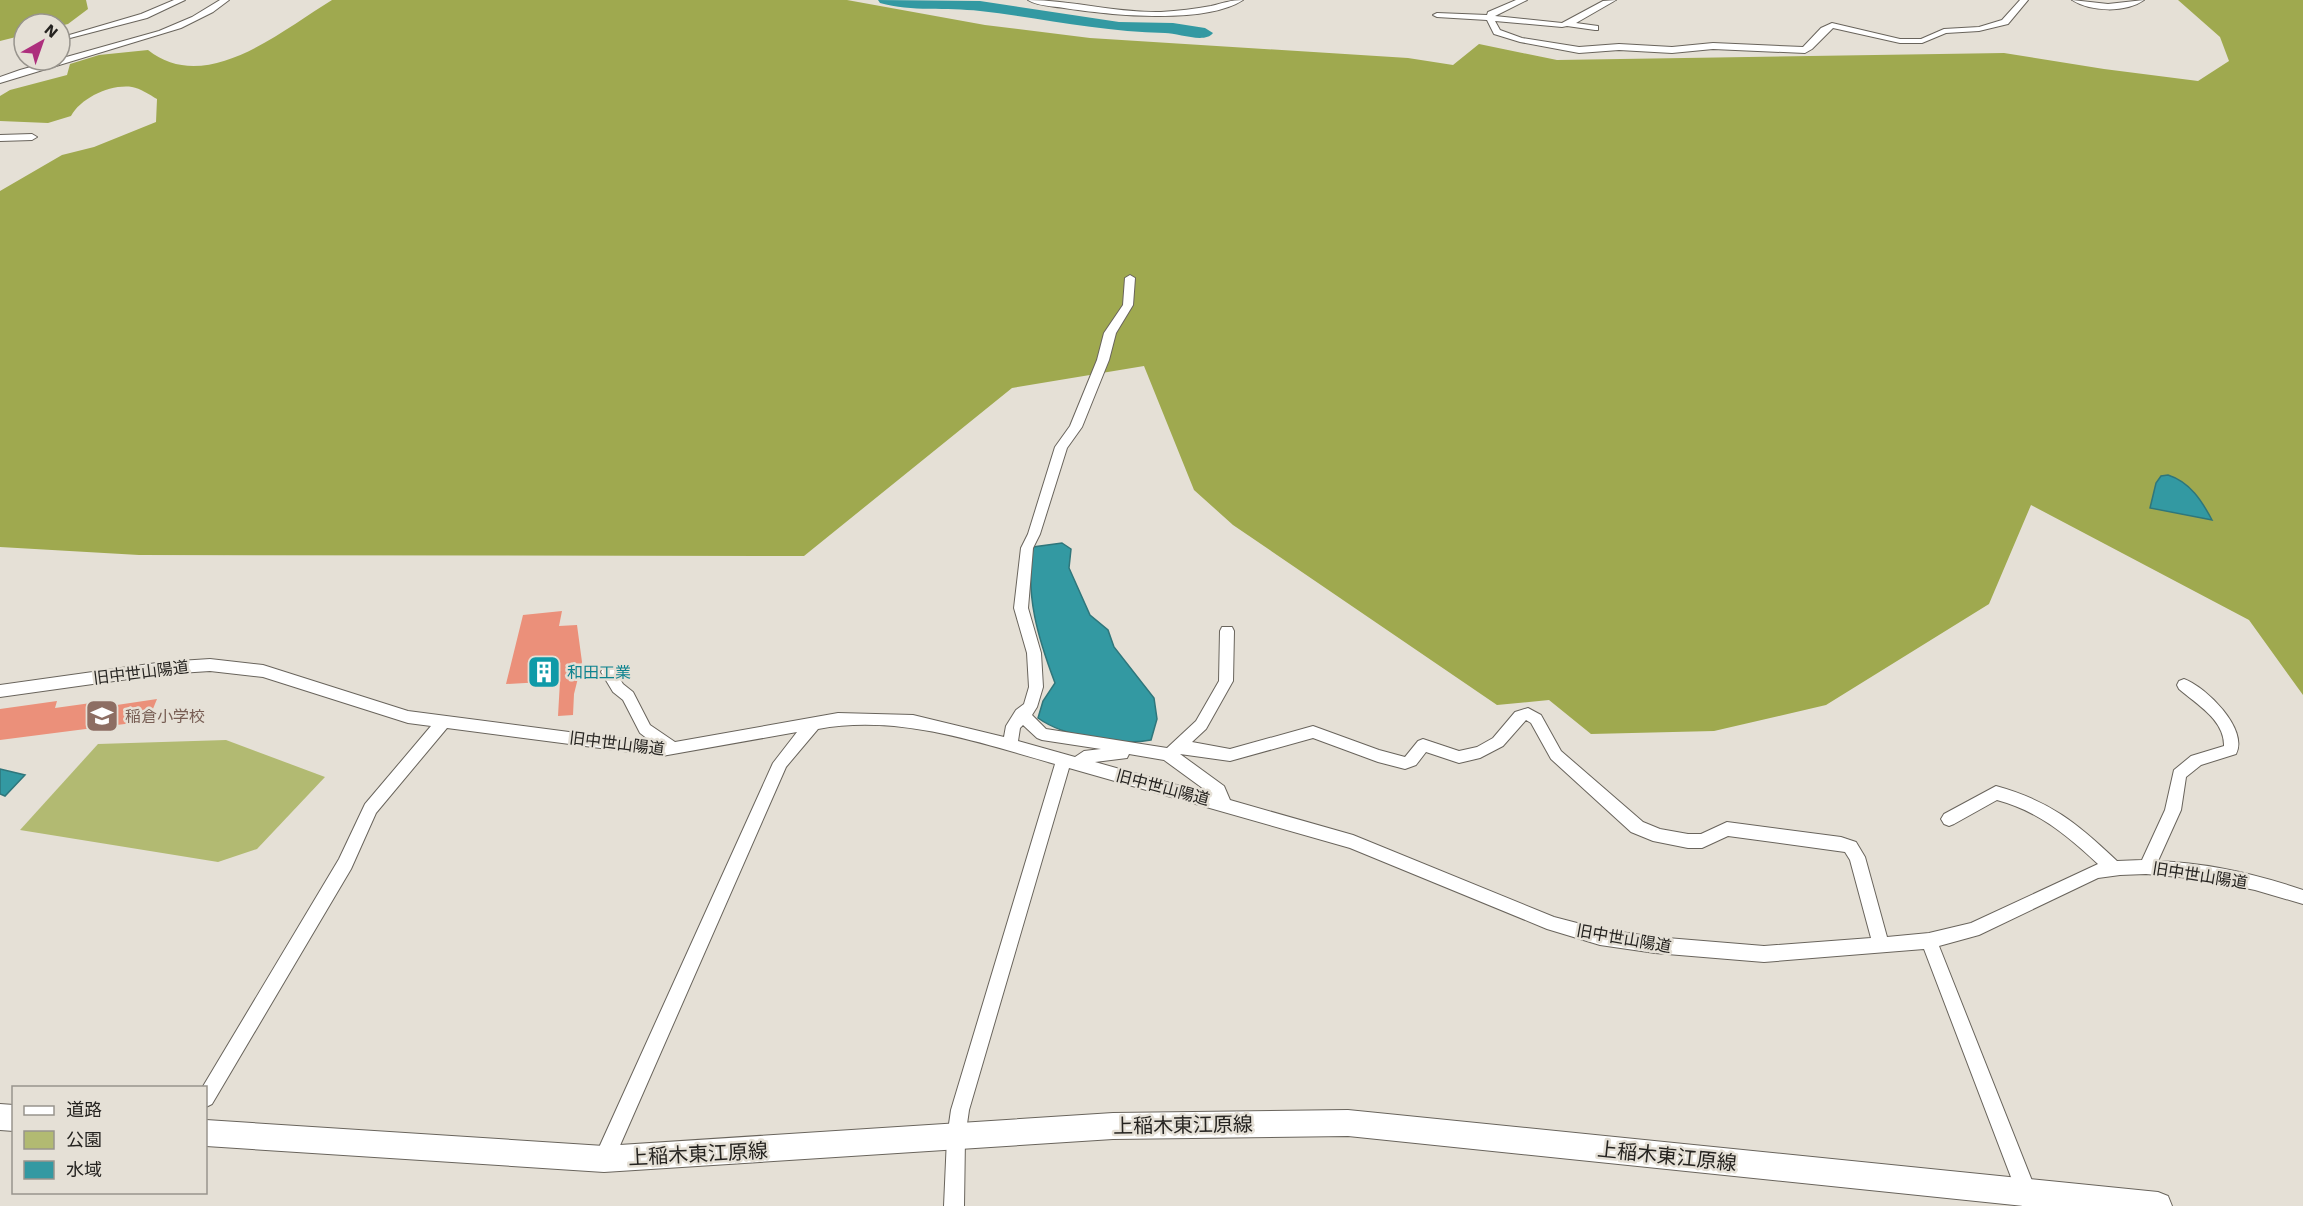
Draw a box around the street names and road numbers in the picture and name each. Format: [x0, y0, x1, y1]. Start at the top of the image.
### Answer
street label: 旧中世山陽道 [92, 657, 190, 688]
street label: 旧中世山陽道 [568, 728, 666, 759]
street label: 旧中世山陽道 [1114, 766, 1212, 809]
street label: 旧中世山陽道 [2151, 859, 2249, 892]
street label: 旧中世山陽道 [1575, 921, 1673, 956]
street label: 上稲木東江原線 [1113, 1112, 1253, 1138]
street label: 上稲木東江原線 [1596, 1137, 1738, 1175]
street label: 上稲木東江原線 [627, 1138, 769, 1170]

